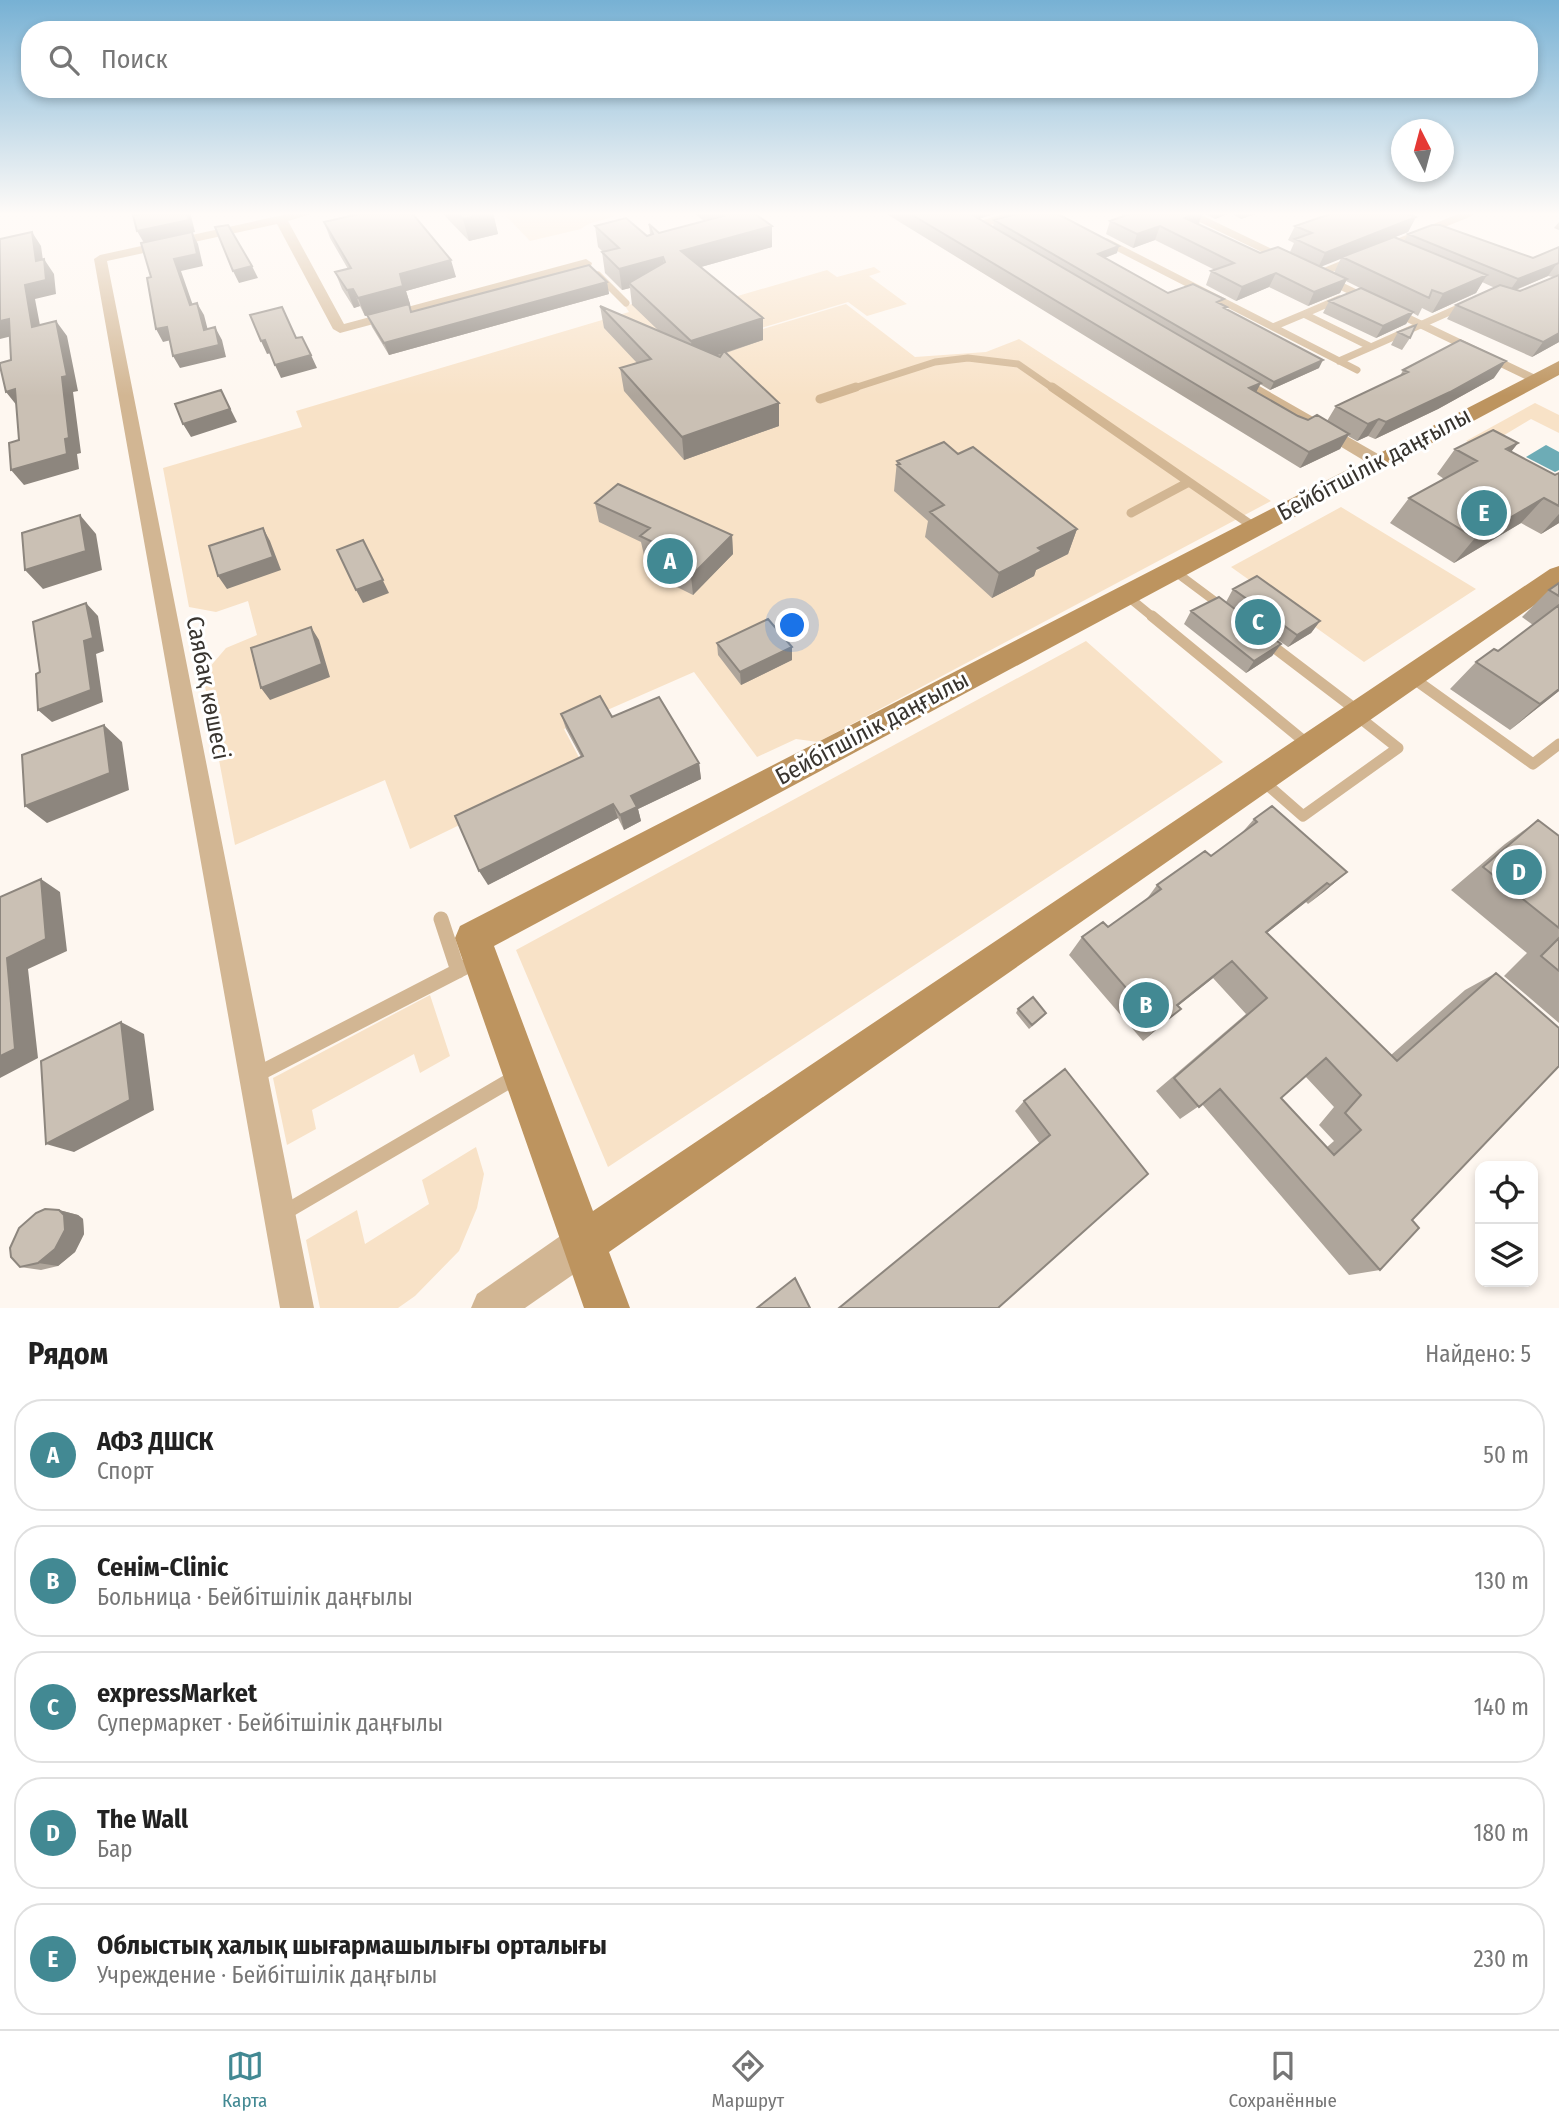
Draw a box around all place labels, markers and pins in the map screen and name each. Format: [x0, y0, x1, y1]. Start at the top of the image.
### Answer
pin: E [1461, 487, 1507, 539]
pin: A [647, 535, 693, 587]
pin: C [1235, 596, 1281, 648]
pin: D [1496, 846, 1542, 898]
pin: B [1123, 979, 1169, 1031]

